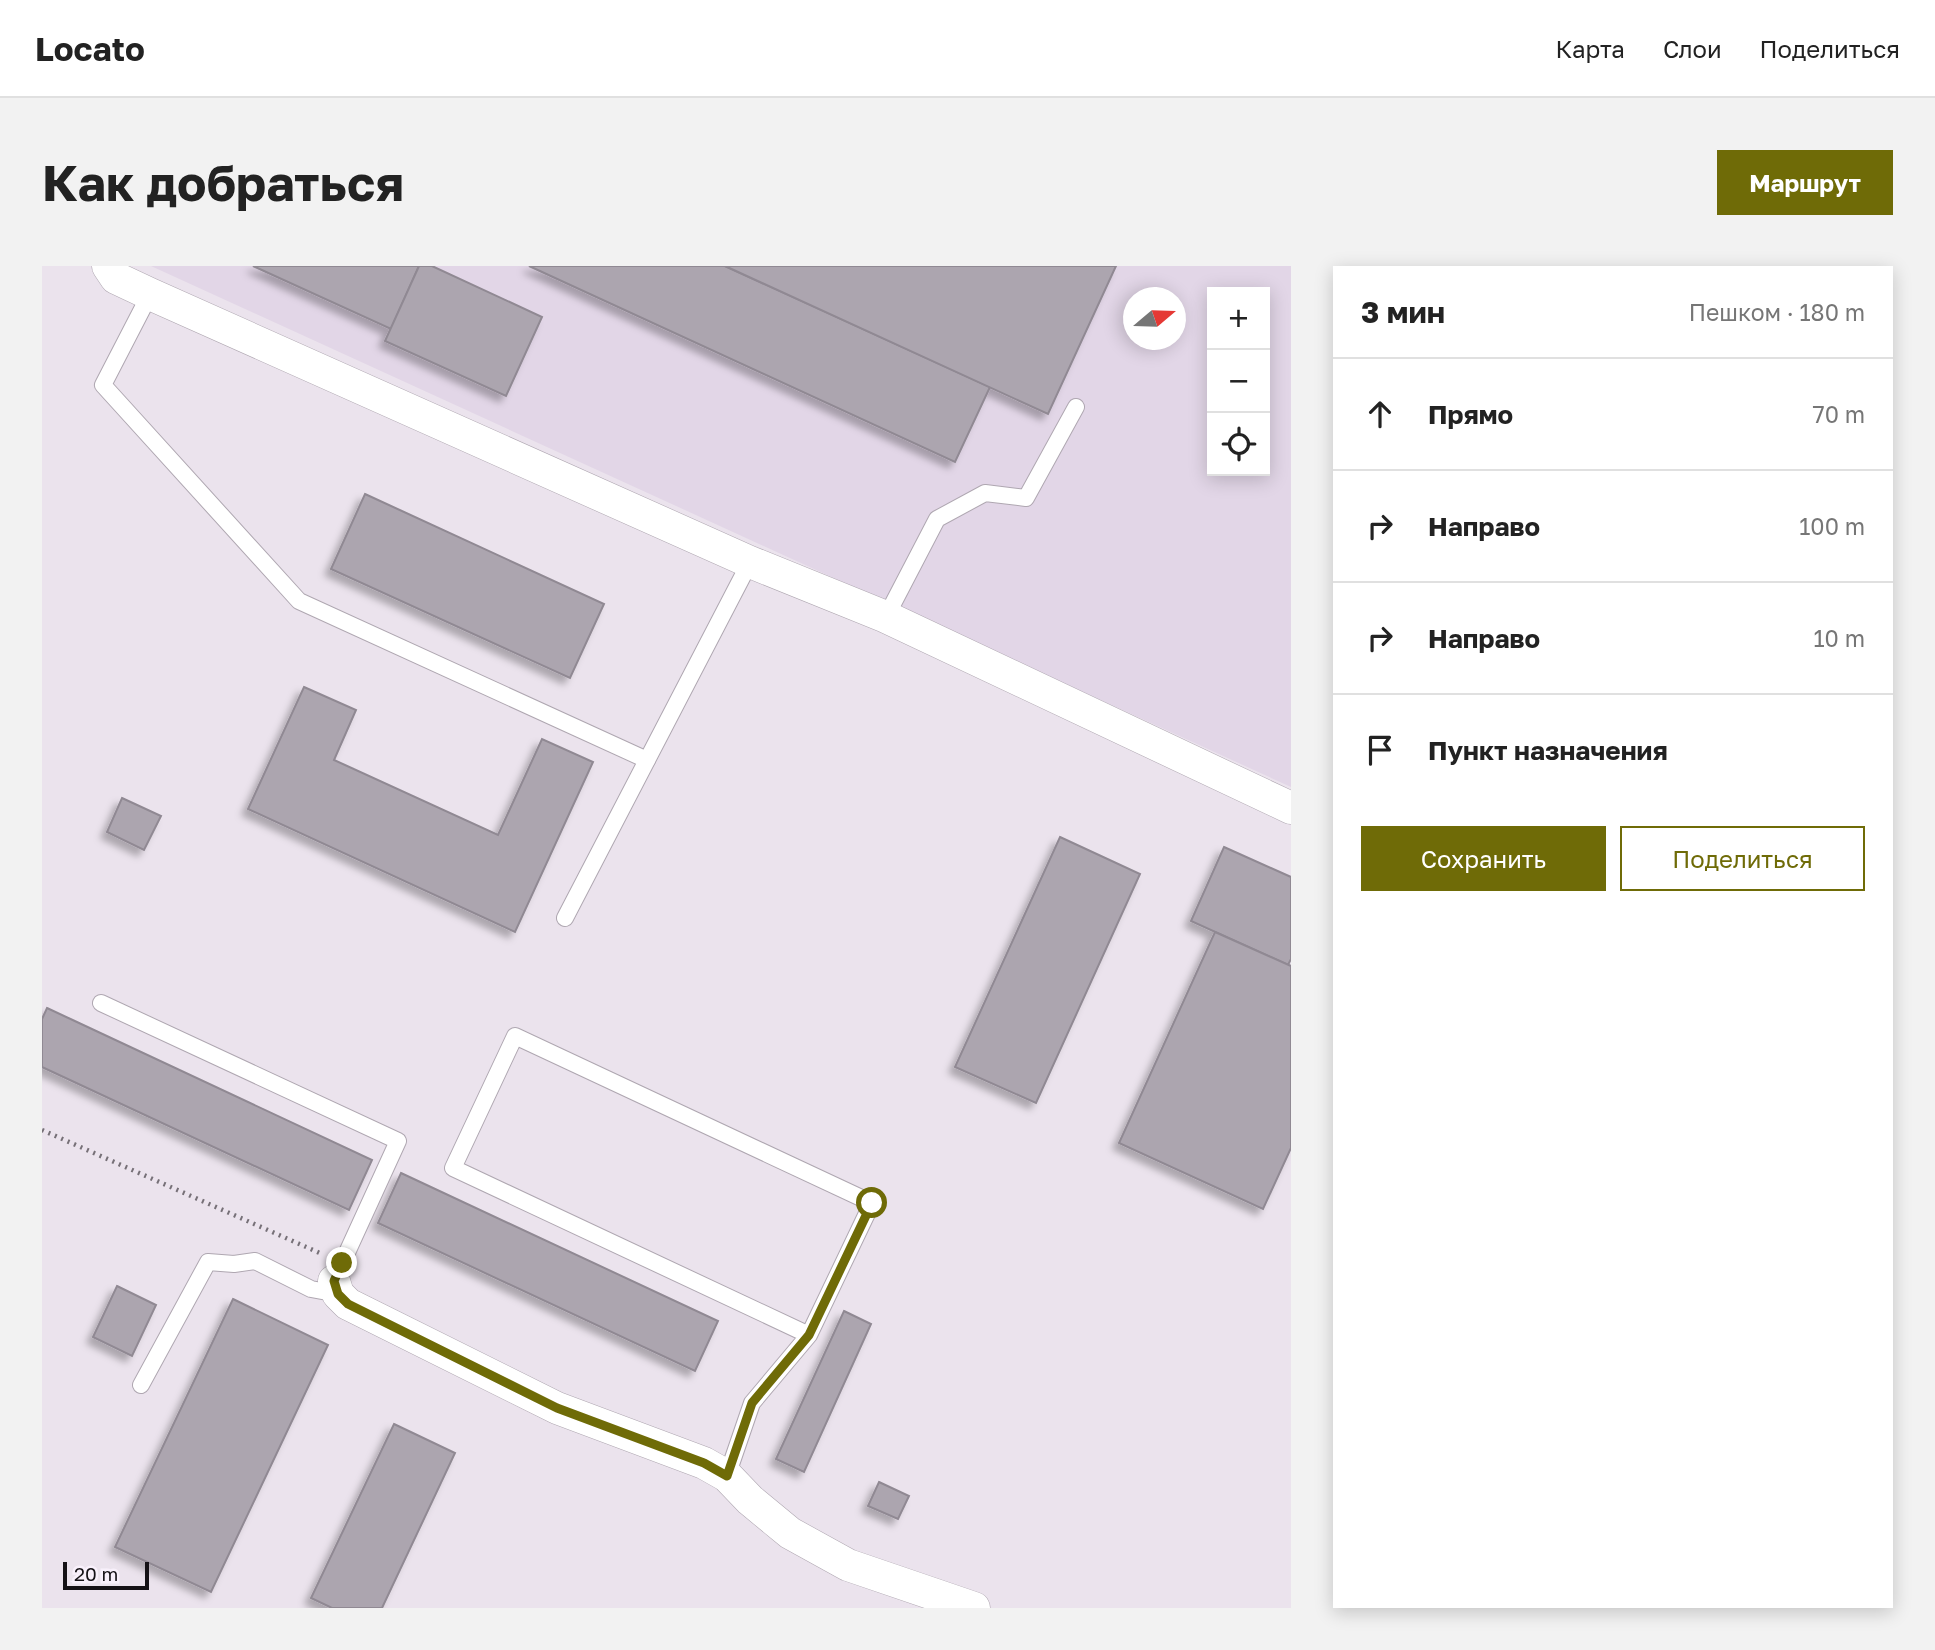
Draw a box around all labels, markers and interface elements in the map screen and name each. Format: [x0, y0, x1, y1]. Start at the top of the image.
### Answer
text: Locato [35, 29, 145, 68]
text: Карта [1555, 34, 1625, 63]
text: Слои [1663, 34, 1722, 63]
text: Поделиться [1760, 34, 1900, 63]
button: Маршрут [1717, 150, 1893, 215]
text: Как добраться [42, 153, 404, 212]
north arrow [1123, 287, 1186, 350]
map controls [1207, 287, 1270, 476]
button: + [1207, 287, 1270, 350]
text: 3 мин [1361, 294, 1445, 330]
text: Пешком · 180 m [1689, 298, 1865, 326]
button: − [1207, 350, 1270, 413]
icon: ahead [1361, 395, 1399, 433]
text: Прямо [1428, 399, 1513, 430]
text: 70 m [1812, 400, 1865, 428]
button: locate [1207, 413, 1270, 476]
icon: right [1361, 507, 1399, 545]
text: Направо [1428, 511, 1540, 542]
text: 100 m [1799, 512, 1865, 540]
icon: right [1361, 619, 1399, 657]
text: Направо [1428, 623, 1540, 654]
text: 10 m [1813, 624, 1865, 652]
icon: arrive [1361, 731, 1399, 769]
text: Пункт назначения [1428, 735, 1668, 766]
button: Сохранить [1361, 826, 1606, 891]
button: Поделиться [1620, 826, 1865, 891]
route start [856, 1187, 887, 1218]
route end [326, 1247, 357, 1278]
scale bar [63, 1559, 149, 1591]
text: 20 m [74, 1562, 118, 1585]

